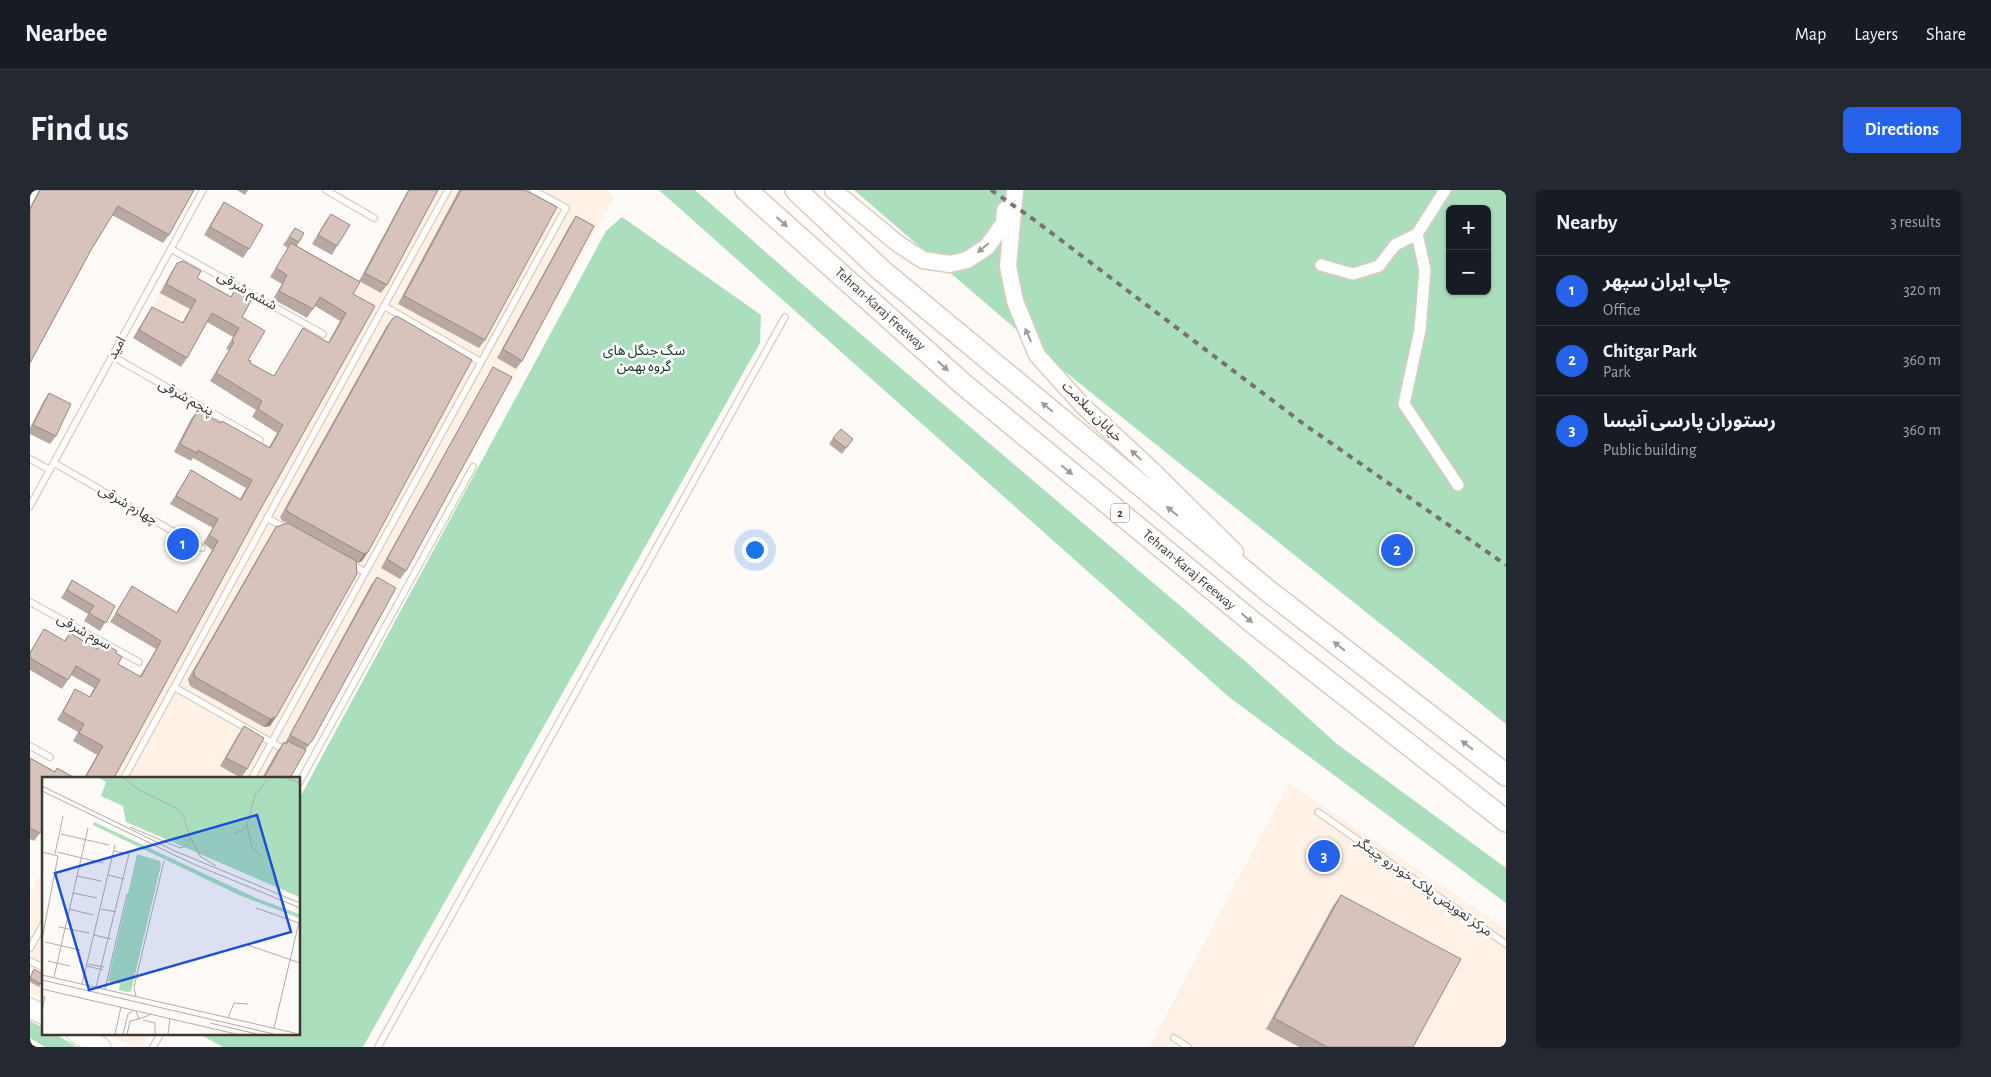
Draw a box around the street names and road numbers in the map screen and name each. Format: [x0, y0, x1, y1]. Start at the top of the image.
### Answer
street label: Tehran-Karaj Freeway [832, 265, 928, 353]
street label: ششم شرقی [213, 269, 279, 316]
street label: امید [105, 334, 129, 362]
street label: پنجم شرقی [155, 377, 216, 421]
street label: خیابان سلامت [1058, 379, 1125, 446]
street label: چهارم شرقی [95, 483, 160, 530]
road number: 2 [1111, 504, 1129, 522]
street label: Tehran-Karaj Freeway [1140, 527, 1238, 613]
street label: سوم شرقی [53, 611, 113, 655]
street label: مرکز تعویض پلاک خودرو چیتگر [1351, 833, 1495, 941]

